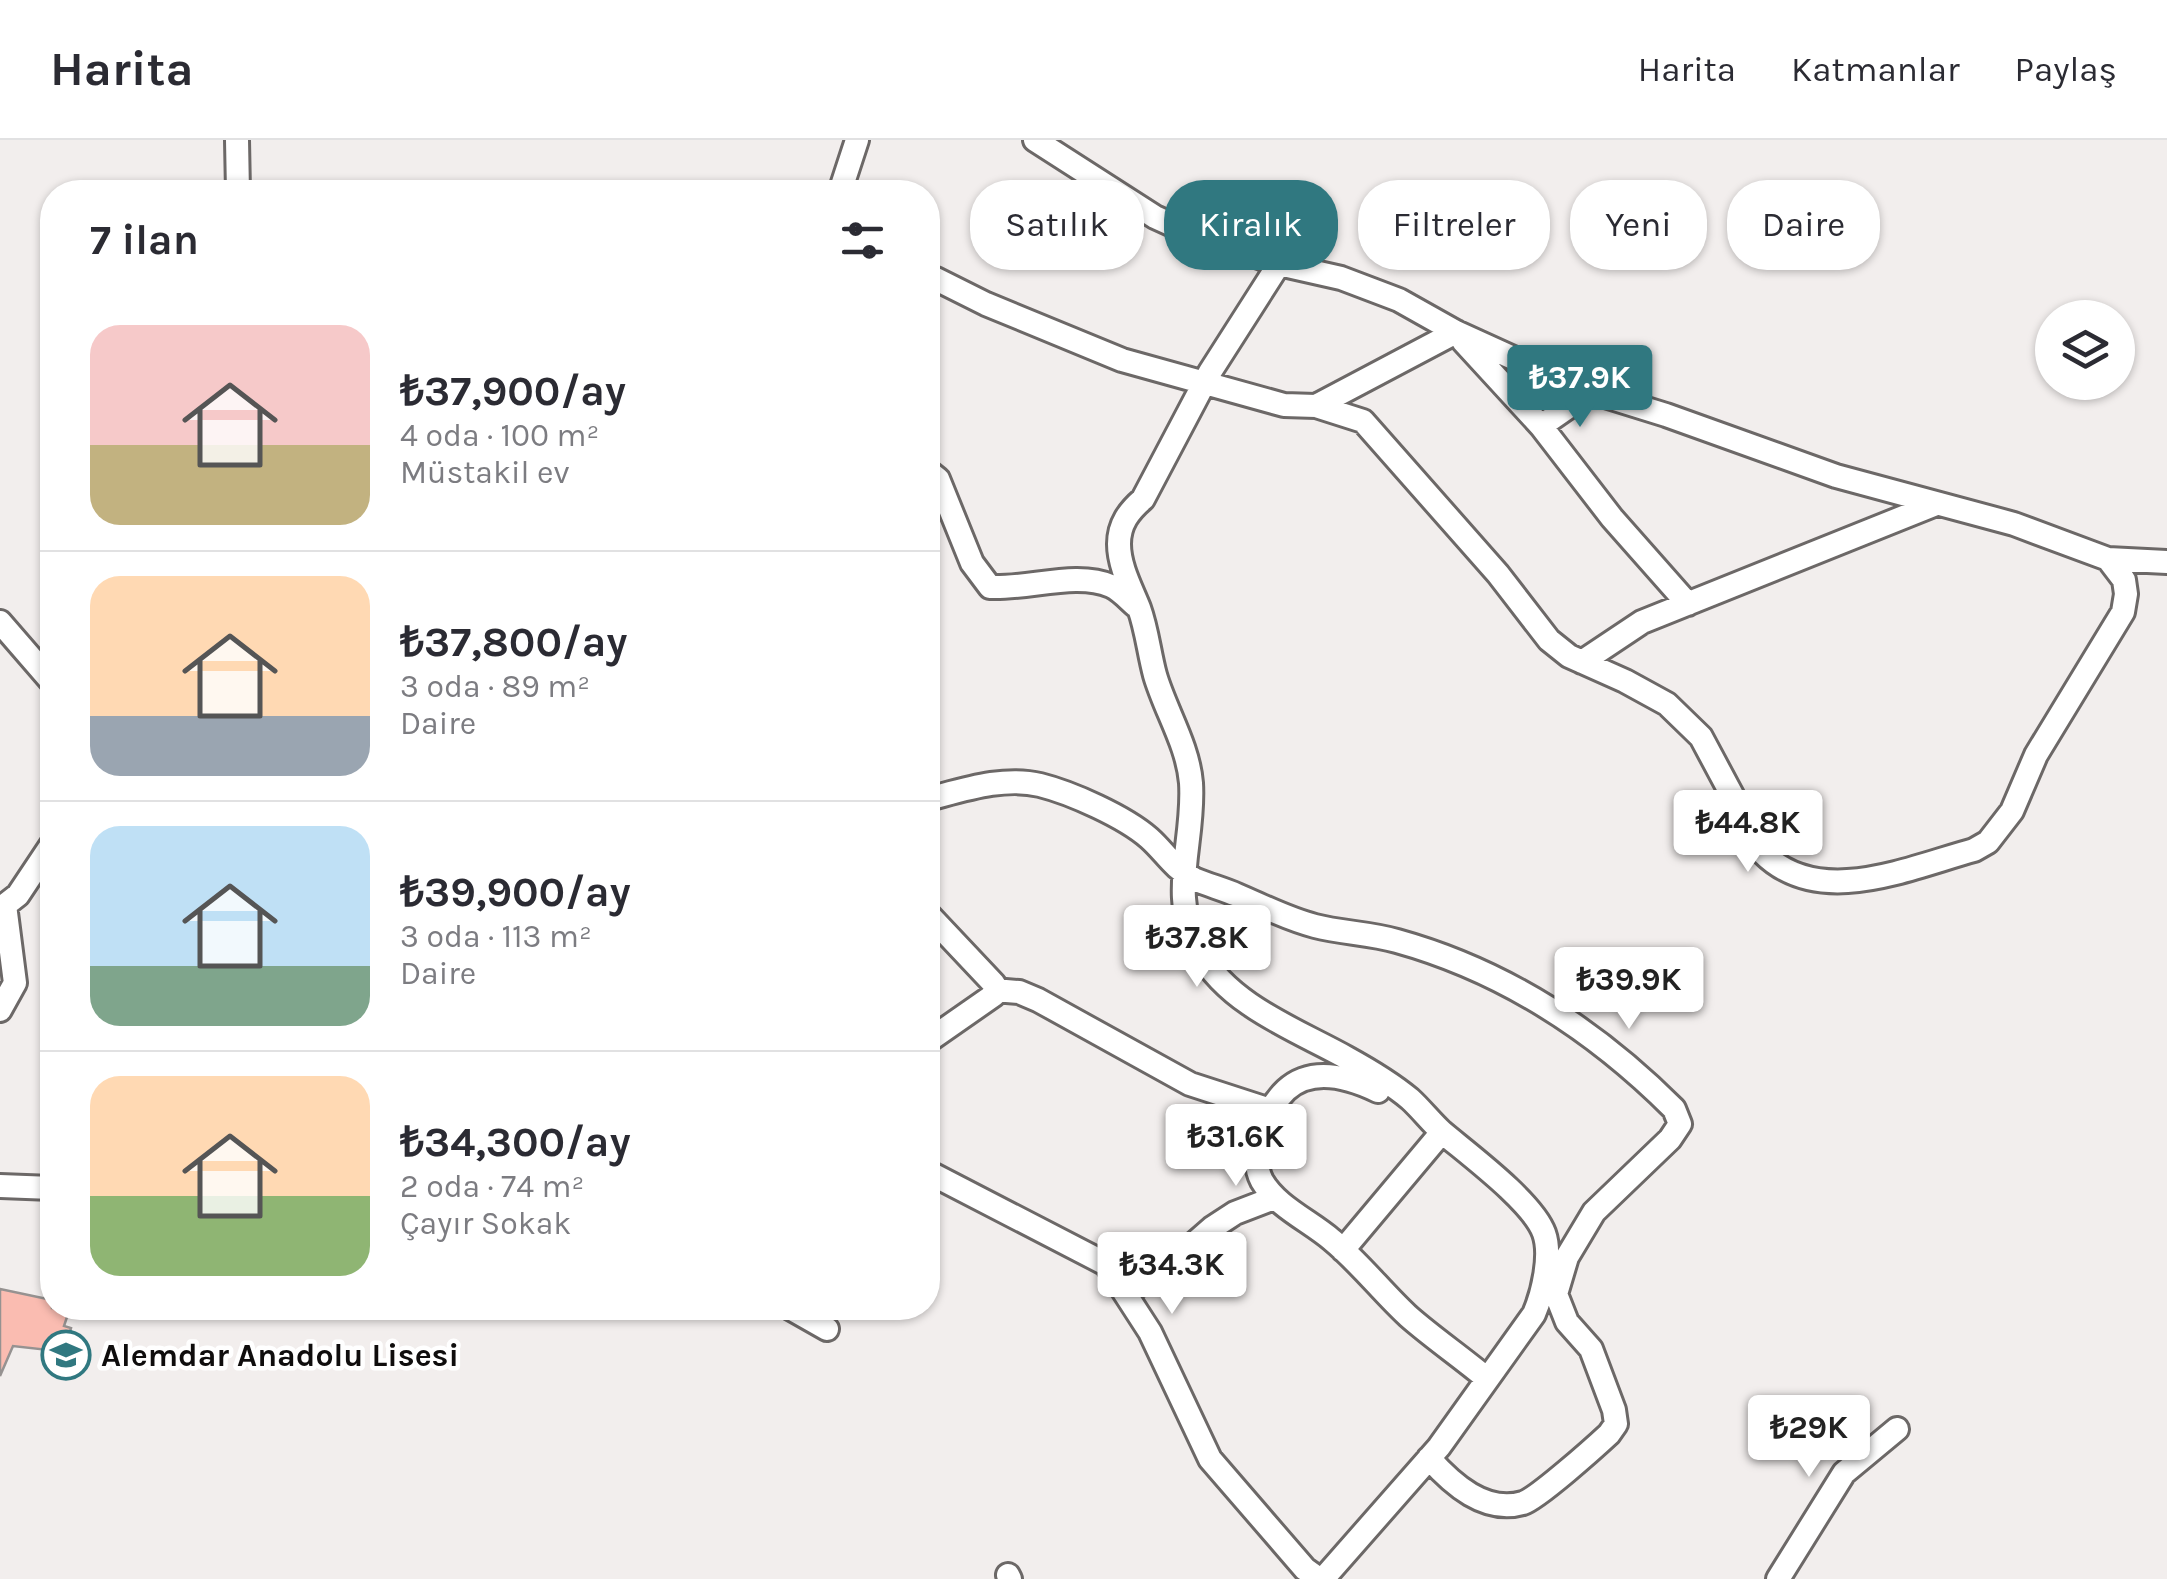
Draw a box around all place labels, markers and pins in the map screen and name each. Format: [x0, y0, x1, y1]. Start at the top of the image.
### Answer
pin: ₺37.9K [1499, 345, 1661, 430]
pin: ₺44.8K [1667, 790, 1829, 875]
pin: ₺37.8K [1116, 905, 1278, 990]
pin: ₺39.9K [1548, 947, 1710, 1032]
pin: ₺31.6K [1155, 1104, 1317, 1189]
pin: ₺34.3K [1091, 1232, 1253, 1317]
school or university icon: Alemdar Anadolu Lisesi [40, 1329, 92, 1381]
place label: Alemdar Anadolu Lisesi [101, 1337, 459, 1374]
pin: ₺29K [1750, 1395, 1868, 1480]

